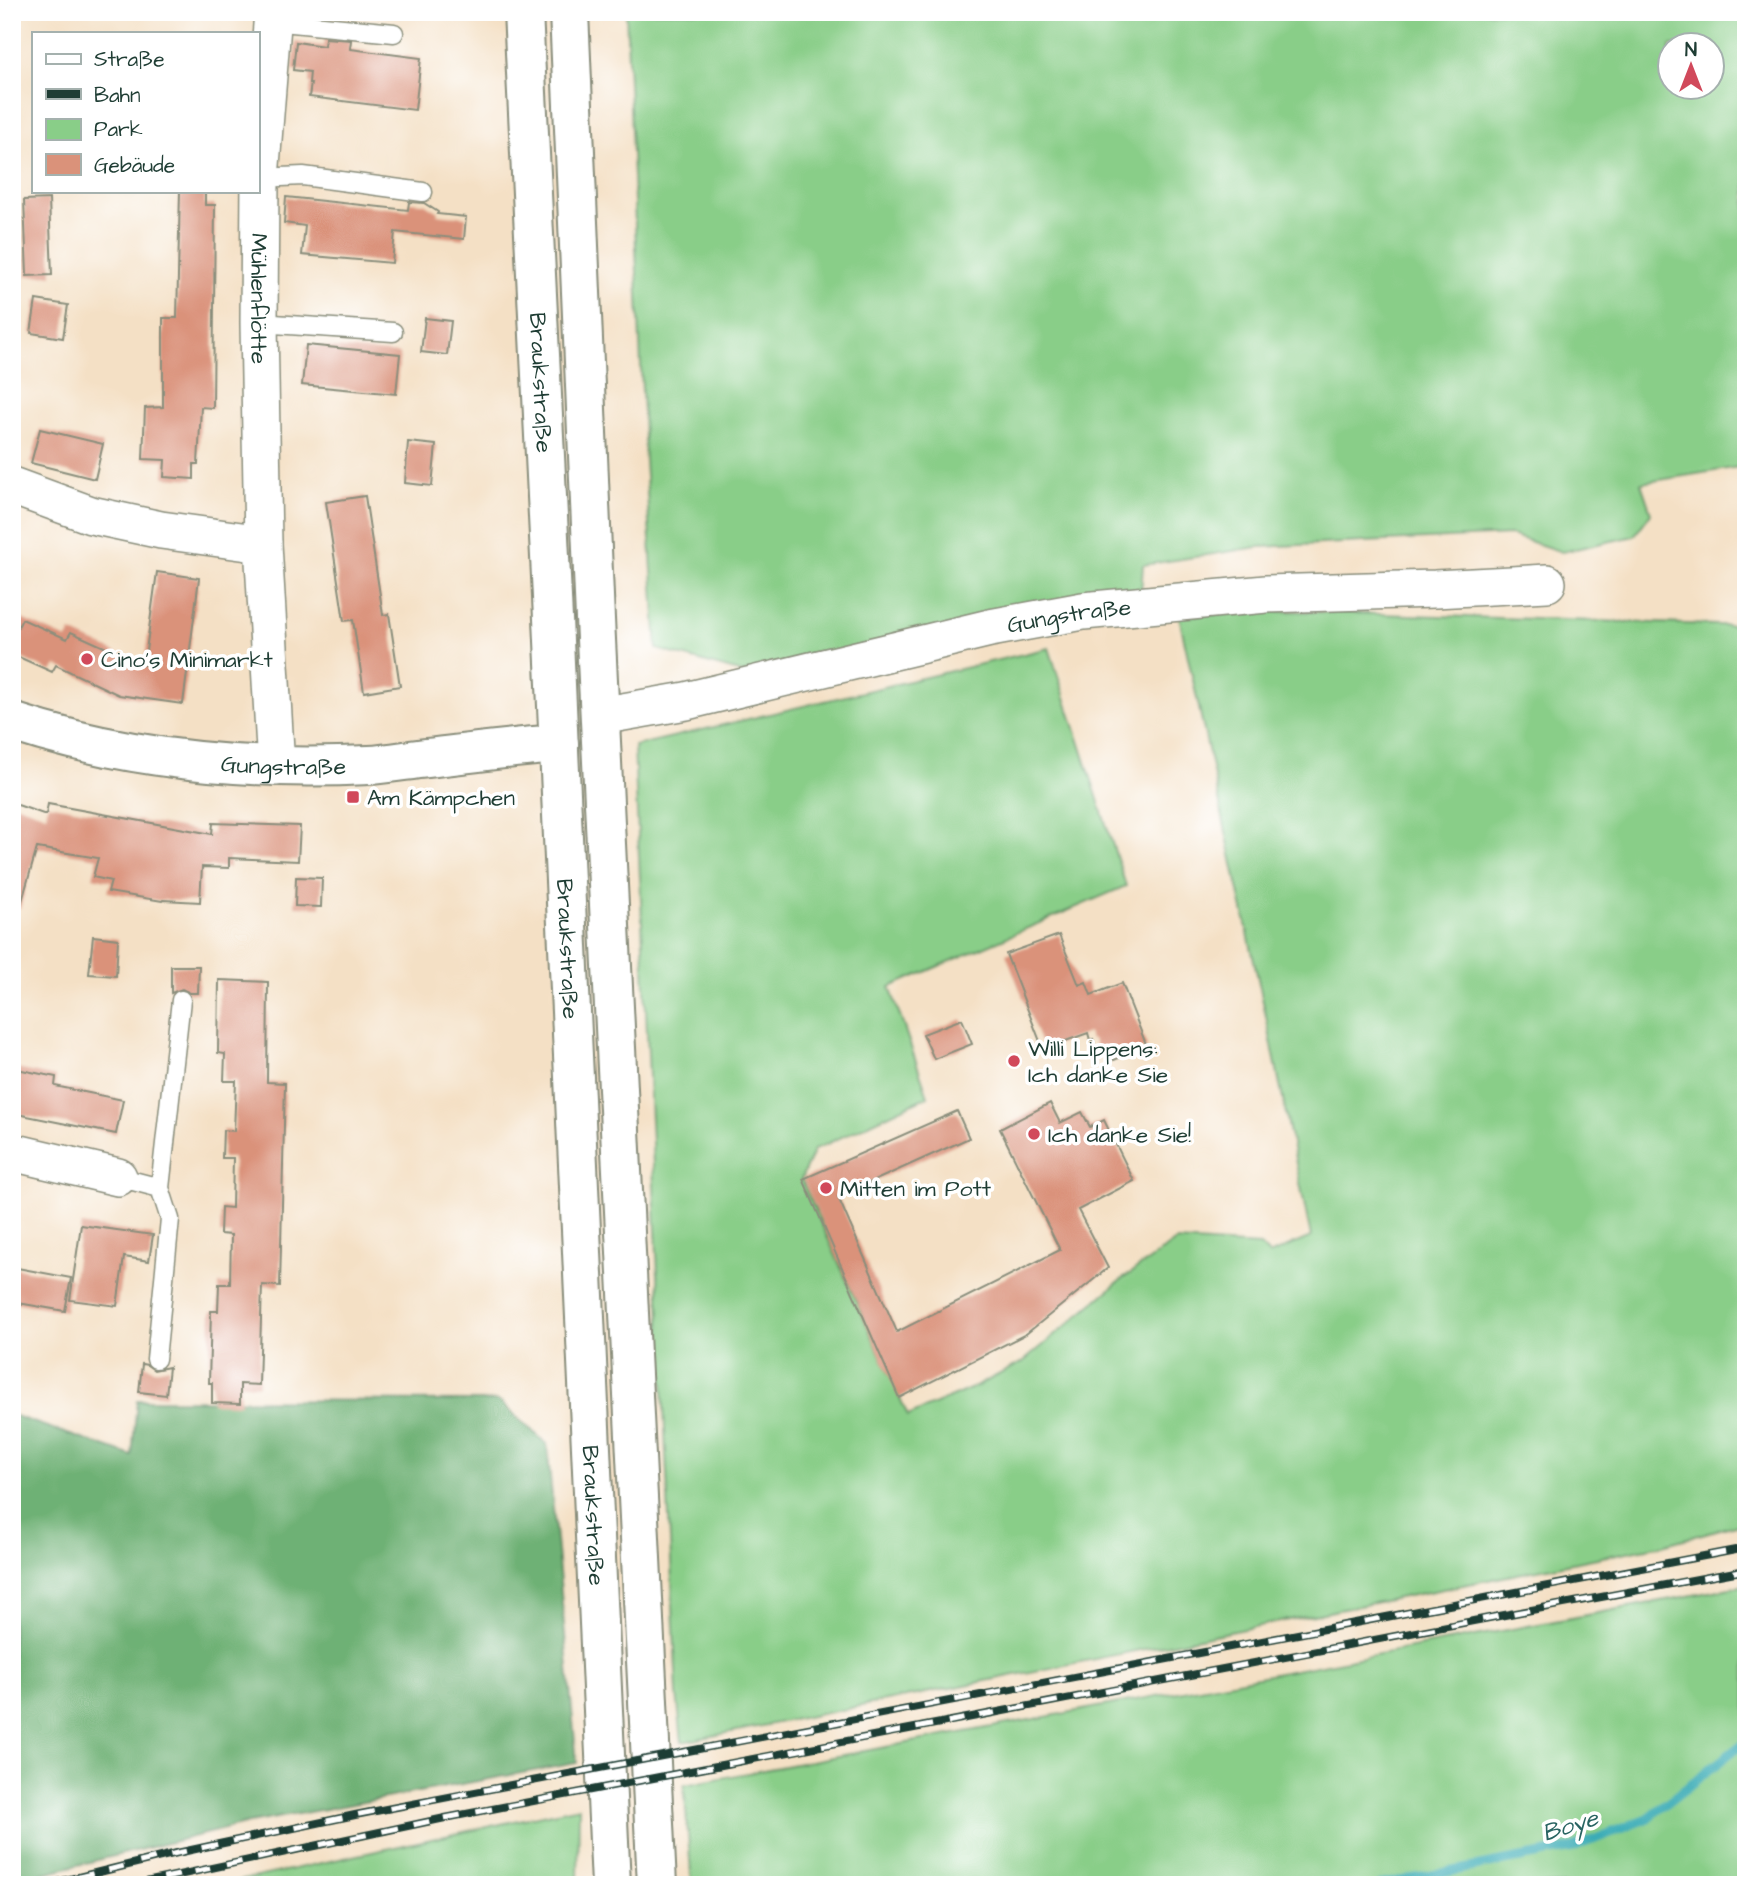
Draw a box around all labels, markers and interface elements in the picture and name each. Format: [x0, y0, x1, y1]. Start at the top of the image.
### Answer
legend [32, 32, 259, 192]
north arrow [1656, 32, 1726, 102]
text: N [1685, 37, 1697, 64]
text: Straße [94, 45, 165, 74]
text: Bahn [94, 81, 141, 110]
text: Park [94, 115, 143, 144]
text: Gebäude [94, 151, 175, 180]
street label: Mühlenflötte [242, 233, 275, 364]
street label: Braukstraße [521, 312, 560, 454]
street label: Gungstraße [1005, 592, 1132, 642]
place label: Cino's Minimarkt [101, 644, 274, 676]
marker: Cino's Minimarkt [79, 651, 95, 667]
street label: Gungstraße [220, 748, 346, 784]
place label: Am Kämpchen [367, 782, 515, 814]
marker: Am Kämpchen [345, 789, 361, 805]
street label: Braukstraße [548, 878, 586, 1020]
place label: Willi Lippens: Ich danke Sie [1028, 1033, 1168, 1091]
marker: Willi Lippens: Ich danke Sie [1006, 1053, 1022, 1069]
place label: Ich danke Sie! [1048, 1119, 1191, 1151]
marker: Ich danke Sie! [1026, 1126, 1042, 1142]
place label: Mitten im Pott [840, 1173, 992, 1205]
marker: Mitten im Pott [818, 1180, 834, 1196]
street label: Braukstraße [574, 1444, 612, 1586]
water label: Boye [1538, 1801, 1603, 1851]

